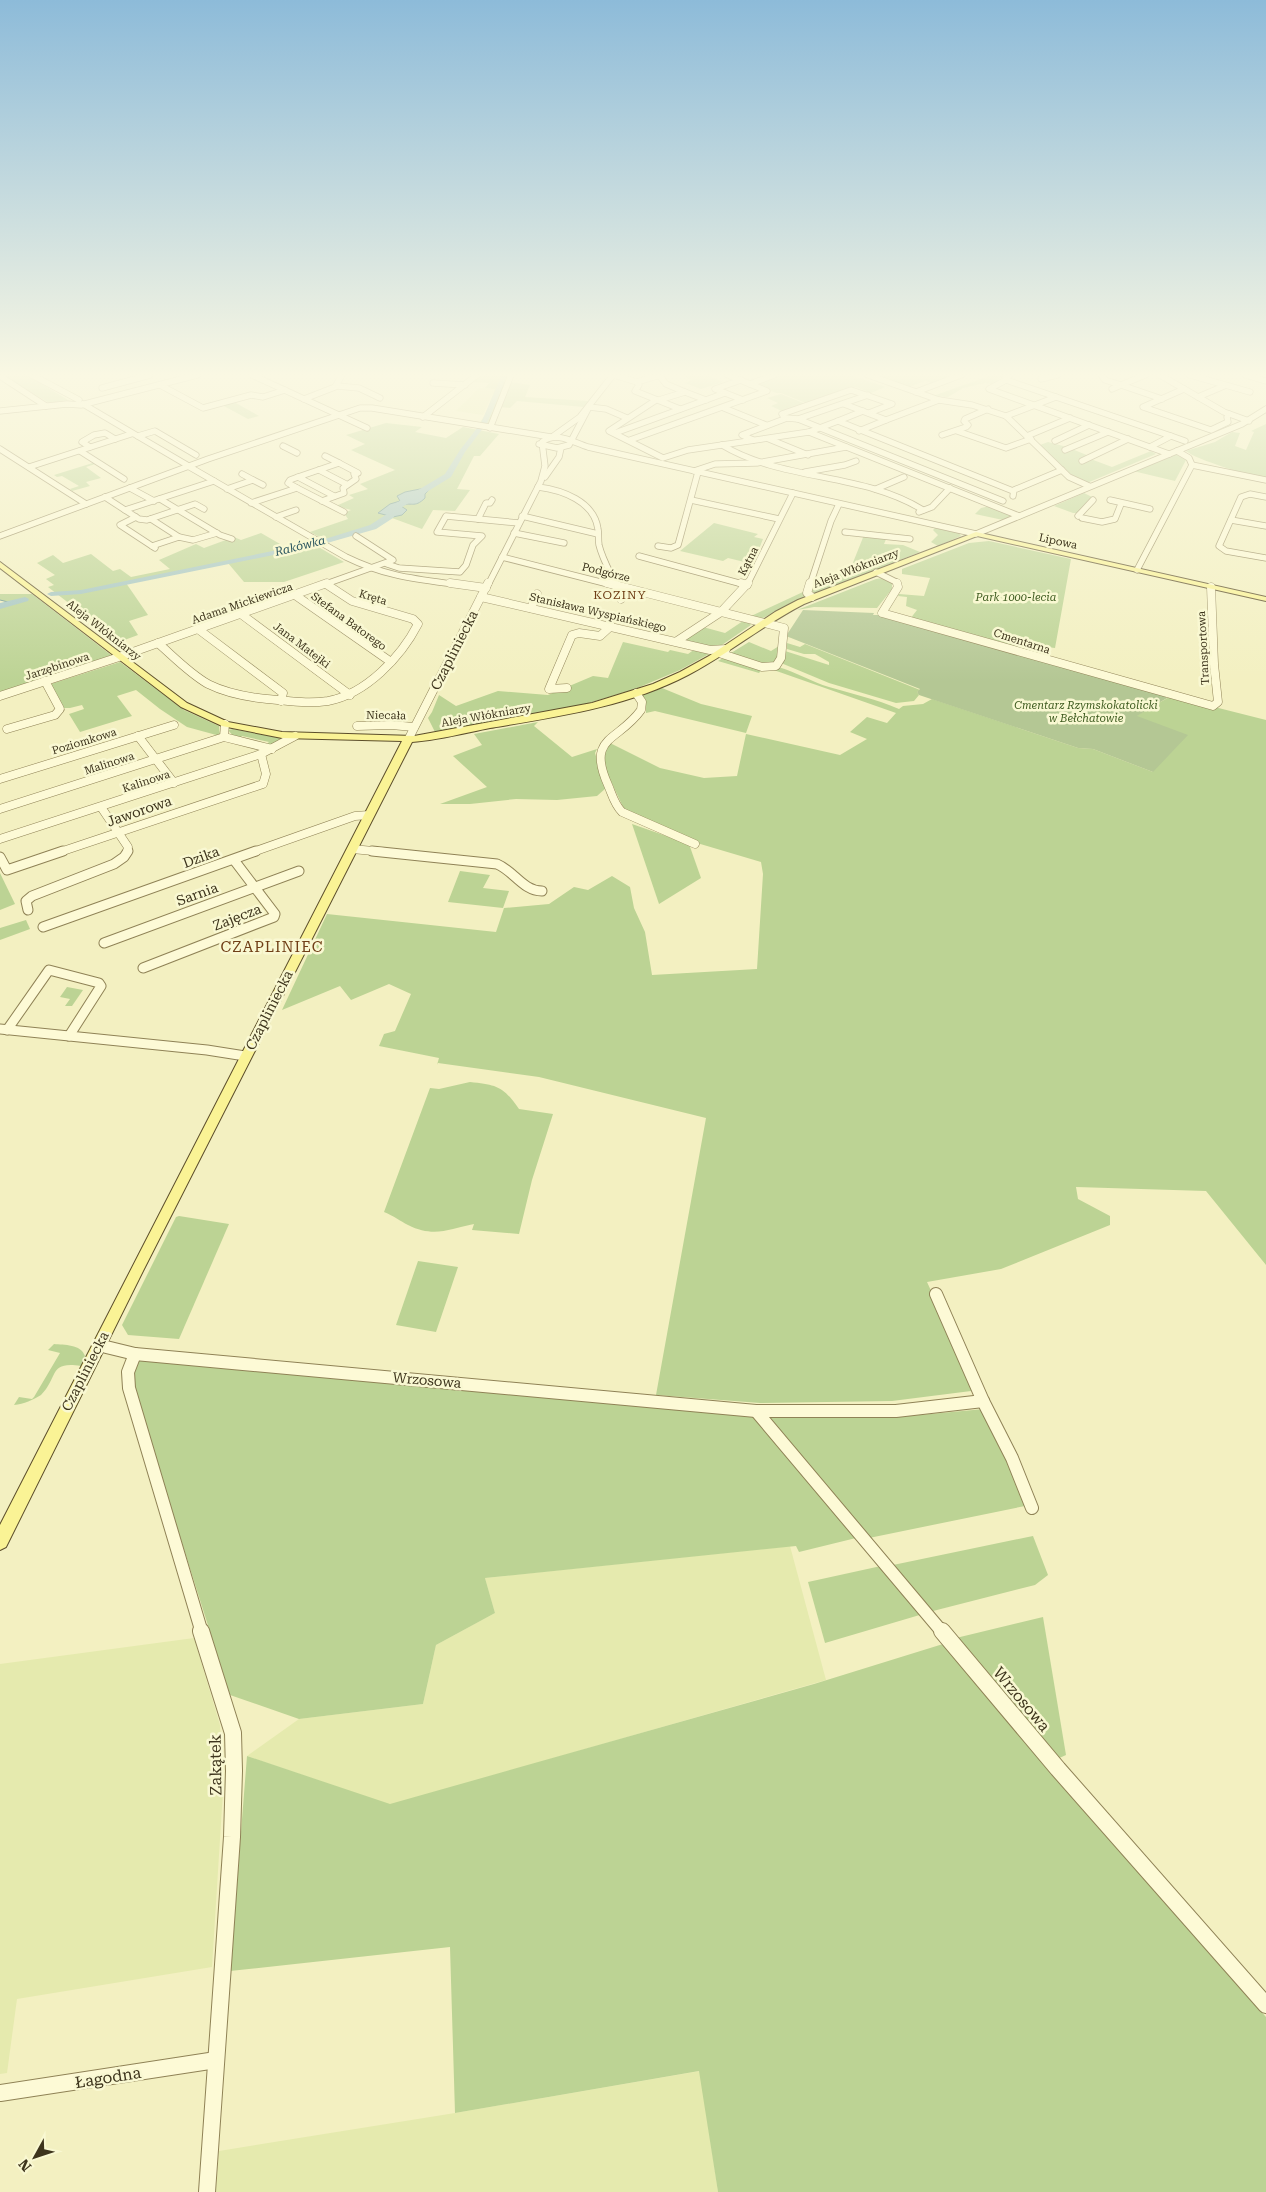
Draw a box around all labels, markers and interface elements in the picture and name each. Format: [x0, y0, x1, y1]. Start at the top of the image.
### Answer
street label: Lipowa [1037, 531, 1078, 552]
water label: Rakówka [272, 533, 327, 559]
street label: Kątna [736, 544, 761, 578]
street label: Aleja Włókniarzy [812, 546, 901, 591]
street label: Podgórze [580, 560, 631, 585]
street label: Adama Mickiewicza [190, 580, 294, 627]
street label: Kręta [357, 587, 388, 608]
district label: KOZINY [593, 588, 647, 602]
street label: Stefana Batorego [309, 590, 389, 653]
street label: Stanisława Wyspiańskiego [528, 590, 668, 635]
park label: Park 1000-lecia [975, 591, 1057, 604]
street label: Aleja Włókniarzy [64, 597, 144, 664]
street label: Czapliniecka [427, 607, 481, 692]
street label: Transportowa [1195, 611, 1212, 685]
street label: Jana Matejki [271, 620, 333, 671]
street label: Cmentarna [992, 626, 1052, 657]
street label: Jarzębinowa [23, 650, 91, 683]
park label: Cmentarz Rzymskokatolicki w Bełchatowie [1014, 699, 1158, 725]
street label: Aleja Włókniarzy [440, 701, 532, 730]
street label: Niecała [366, 709, 406, 722]
street label: Poziomkowa [50, 725, 118, 757]
street label: Malinowa [83, 749, 136, 778]
street label: Kalinowa [121, 768, 172, 795]
street label: Jaworowa [104, 792, 174, 830]
street label: Dzika [180, 843, 222, 871]
street label: Sarnia [174, 879, 220, 909]
street label: Zajęcza [211, 900, 264, 933]
district label: CZAPLINIEC [221, 938, 323, 956]
street label: Czapliniecka [242, 967, 296, 1052]
street label: Czapliniecka [58, 1328, 112, 1413]
street label: Wrzosowa [392, 1369, 462, 1391]
street label: Wrzosowa [989, 1663, 1054, 1736]
street label: Zakątek [205, 1734, 226, 1796]
street label: Łagodna [74, 2063, 143, 2092]
north arrow [10, 2132, 60, 2182]
text: N [15, 2156, 35, 2175]

